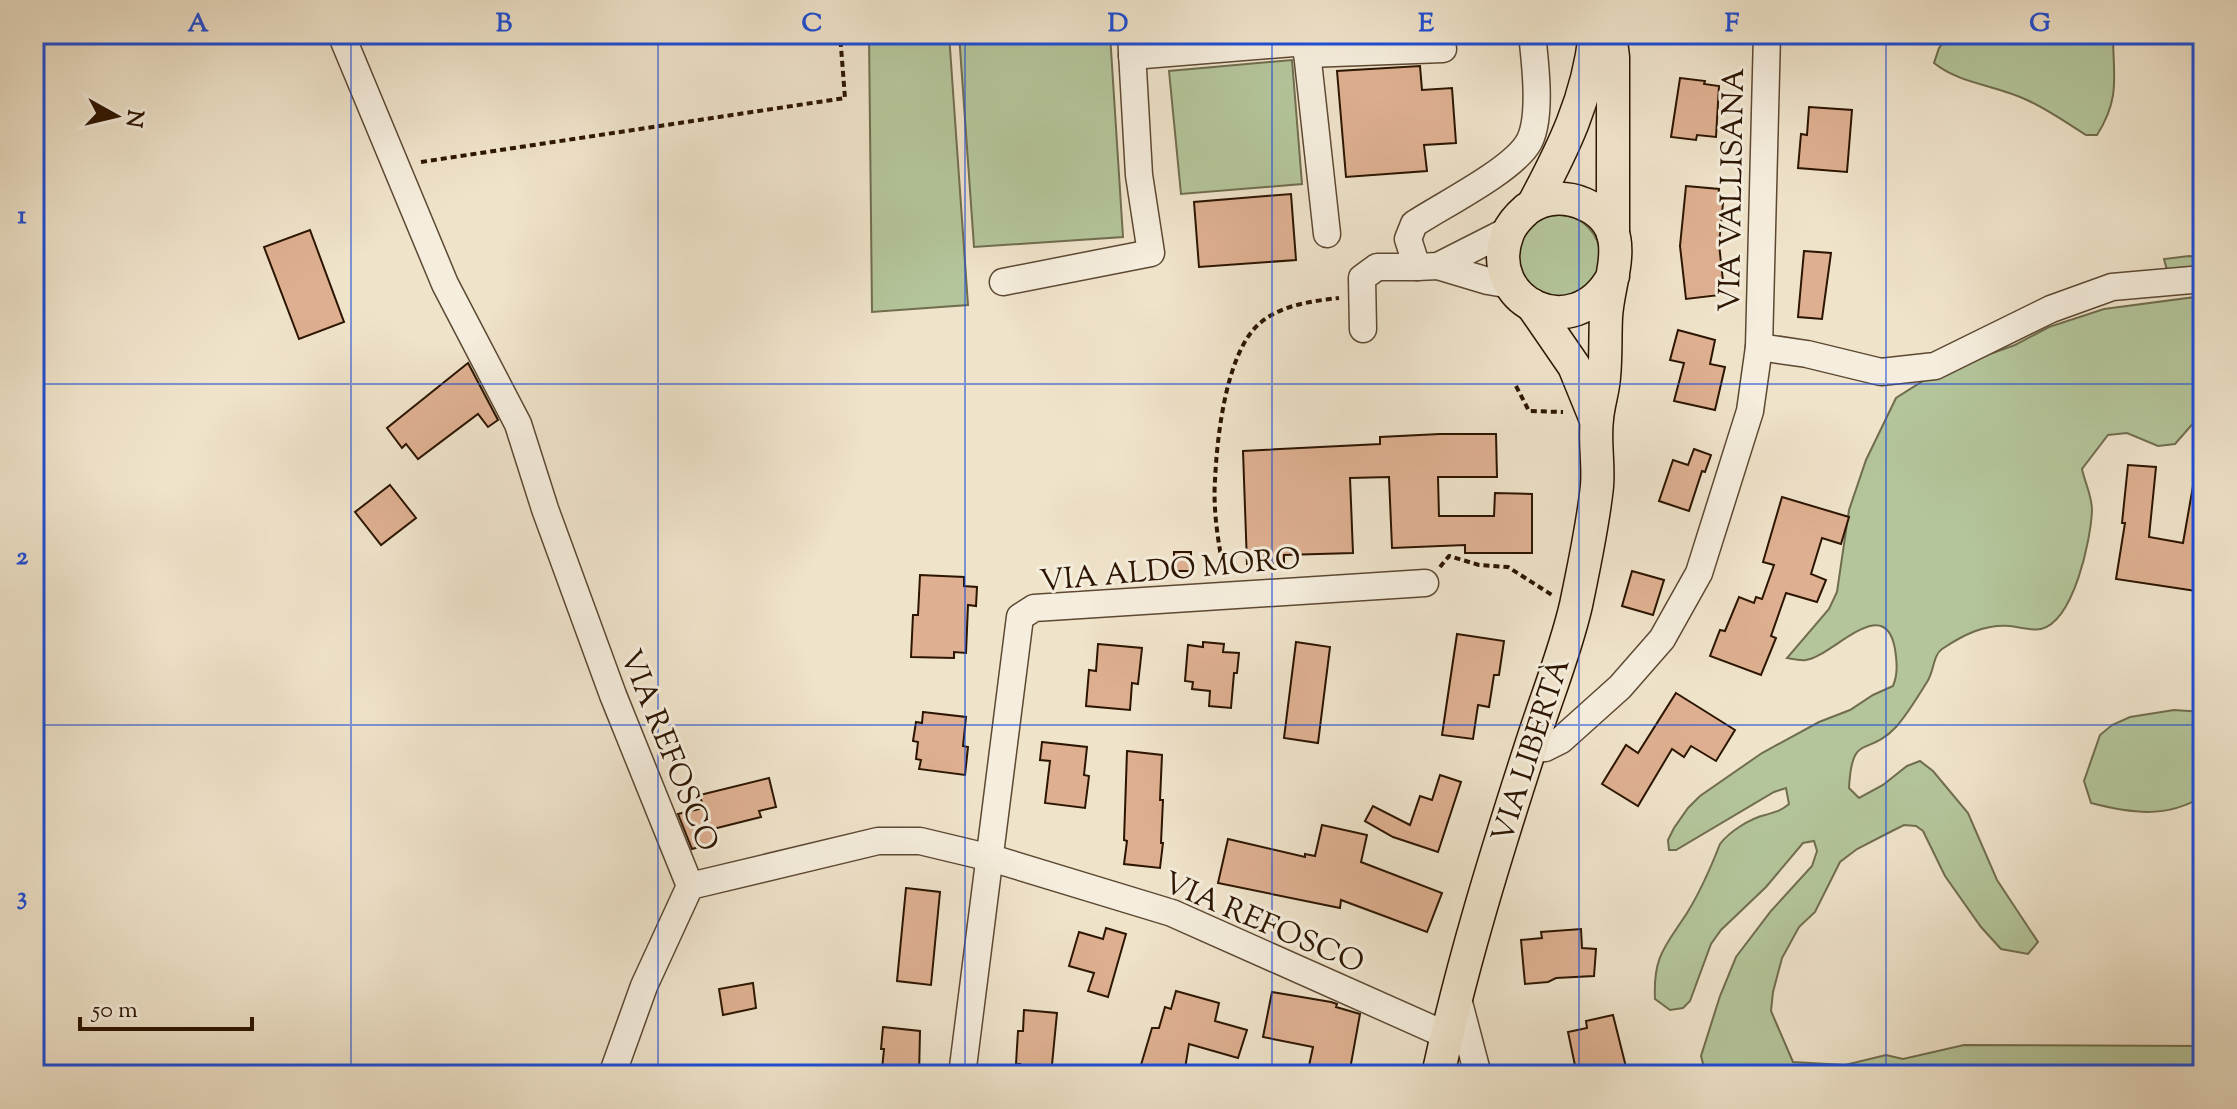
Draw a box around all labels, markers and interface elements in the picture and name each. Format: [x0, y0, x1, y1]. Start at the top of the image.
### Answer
text: A [187, 6, 209, 43]
text: B [496, 6, 513, 43]
text: C [802, 6, 822, 43]
text: D [1108, 6, 1128, 43]
text: E [1418, 6, 1434, 43]
text: F [1725, 6, 1740, 43]
text: G [2029, 6, 2051, 43]
street label: VIA VALLISANA [1710, 67, 1757, 313]
north arrow [76, 76, 156, 156]
text: N [116, 107, 150, 130]
text: 1 [18, 198, 27, 235]
text: 2 [16, 539, 29, 576]
street label: VIA ALDO MORO [1038, 539, 1303, 604]
street label: VIA REFOSCO [608, 644, 728, 858]
street label: VIA LIBERTÀ [1482, 653, 1582, 848]
street label: VIA REFOSCO [1156, 863, 1370, 986]
text: 3 [17, 879, 27, 916]
scale bar [80, 981, 252, 1031]
text: 50 m [90, 994, 138, 1028]

